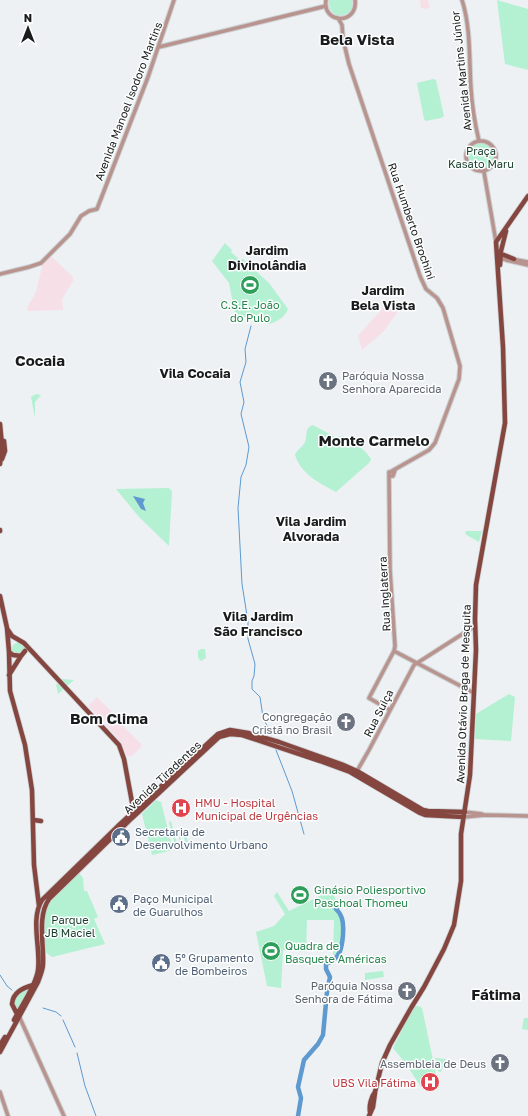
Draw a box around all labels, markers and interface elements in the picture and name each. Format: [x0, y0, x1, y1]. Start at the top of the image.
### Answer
north arrow [8, 8, 48, 48]
street label: Avenida Martins Júnior [448, 10, 474, 132]
text: N [24, 11, 32, 24]
street label: Avenida Manoel Isodoro Martins [92, 20, 164, 182]
district label: Bela Vista [320, 30, 395, 48]
park label: Praça Kasato Maru [448, 144, 514, 170]
street label: Rua Humberto Brochini [386, 161, 438, 281]
district label: Jardim Divinolândia [228, 242, 307, 273]
sports icon: C.S.E. João do Pulo [239, 274, 261, 296]
district label: Jardim Bela Vista [351, 282, 416, 313]
place label: C.S.E. João do Pulo [221, 298, 280, 324]
district label: Cocaia [15, 351, 65, 369]
district label: Vila Cocaia [159, 365, 231, 381]
place label: Paróquia Nossa Senhora Aparecida [342, 369, 442, 395]
church icon: Paróquia Nossa Senhora Aparecida [317, 370, 339, 392]
district label: Monte Carmelo [318, 431, 430, 449]
district label: Vila Jardim Alvorada [276, 513, 346, 544]
street label: Rua Inglaterra [376, 556, 392, 632]
street label: Avenida Otávio Braga de Mesquita [453, 604, 473, 784]
district label: Vila Jardim São Francisco [214, 608, 303, 639]
street label: Rua Suiça [360, 687, 396, 739]
district label: Bom Clima [70, 709, 148, 727]
place label: Congregação Cristã no Brasil [252, 710, 332, 736]
church icon: Congregação Cristã no Brasil [335, 711, 357, 733]
street label: Avenida Tiradentes [121, 738, 204, 816]
place label: HMU - Hospital Municipal de Urgências [195, 796, 318, 822]
hospital icon: HMU - Hospital Municipal de Urgências [170, 797, 192, 819]
place label: Secretaria de Desenvolvimento Urbano [135, 825, 268, 851]
public building icon: Secretaria de Desenvolvimento Urbano [110, 826, 132, 848]
place label: Ginásio Poliesportivo Paschoal Thomeu [314, 883, 426, 909]
sports icon: Ginásio Poliesportivo Paschoal Thomeu [289, 884, 311, 906]
place label: Paço Municipal de Guarulhos [133, 892, 213, 918]
public building icon: Paço Municipal de Guarulhos [108, 893, 130, 915]
park label: Parque JB Maciel [45, 913, 96, 939]
place label: Quadra de Basquete Américas [285, 939, 387, 965]
sports icon: Quadra de Basquete Américas [260, 940, 282, 962]
place label: 5º Grupamento de Bombeiros [175, 951, 254, 977]
public building icon: 5º Grupamento de Bombeiros [150, 952, 172, 974]
place label: Paróquia Nossa Senhora de Fátima [295, 979, 393, 1005]
church icon: Paróquia Nossa Senhora de Fátima [396, 980, 418, 1002]
district label: Fátima [471, 985, 521, 1003]
church icon: Assembleia de Deus [489, 1052, 511, 1074]
place label: Assembleia de Deus [380, 1057, 486, 1070]
hospital icon: UBS Vila Fátima [419, 1071, 441, 1093]
place label: UBS Vila Fátima [332, 1076, 416, 1089]

